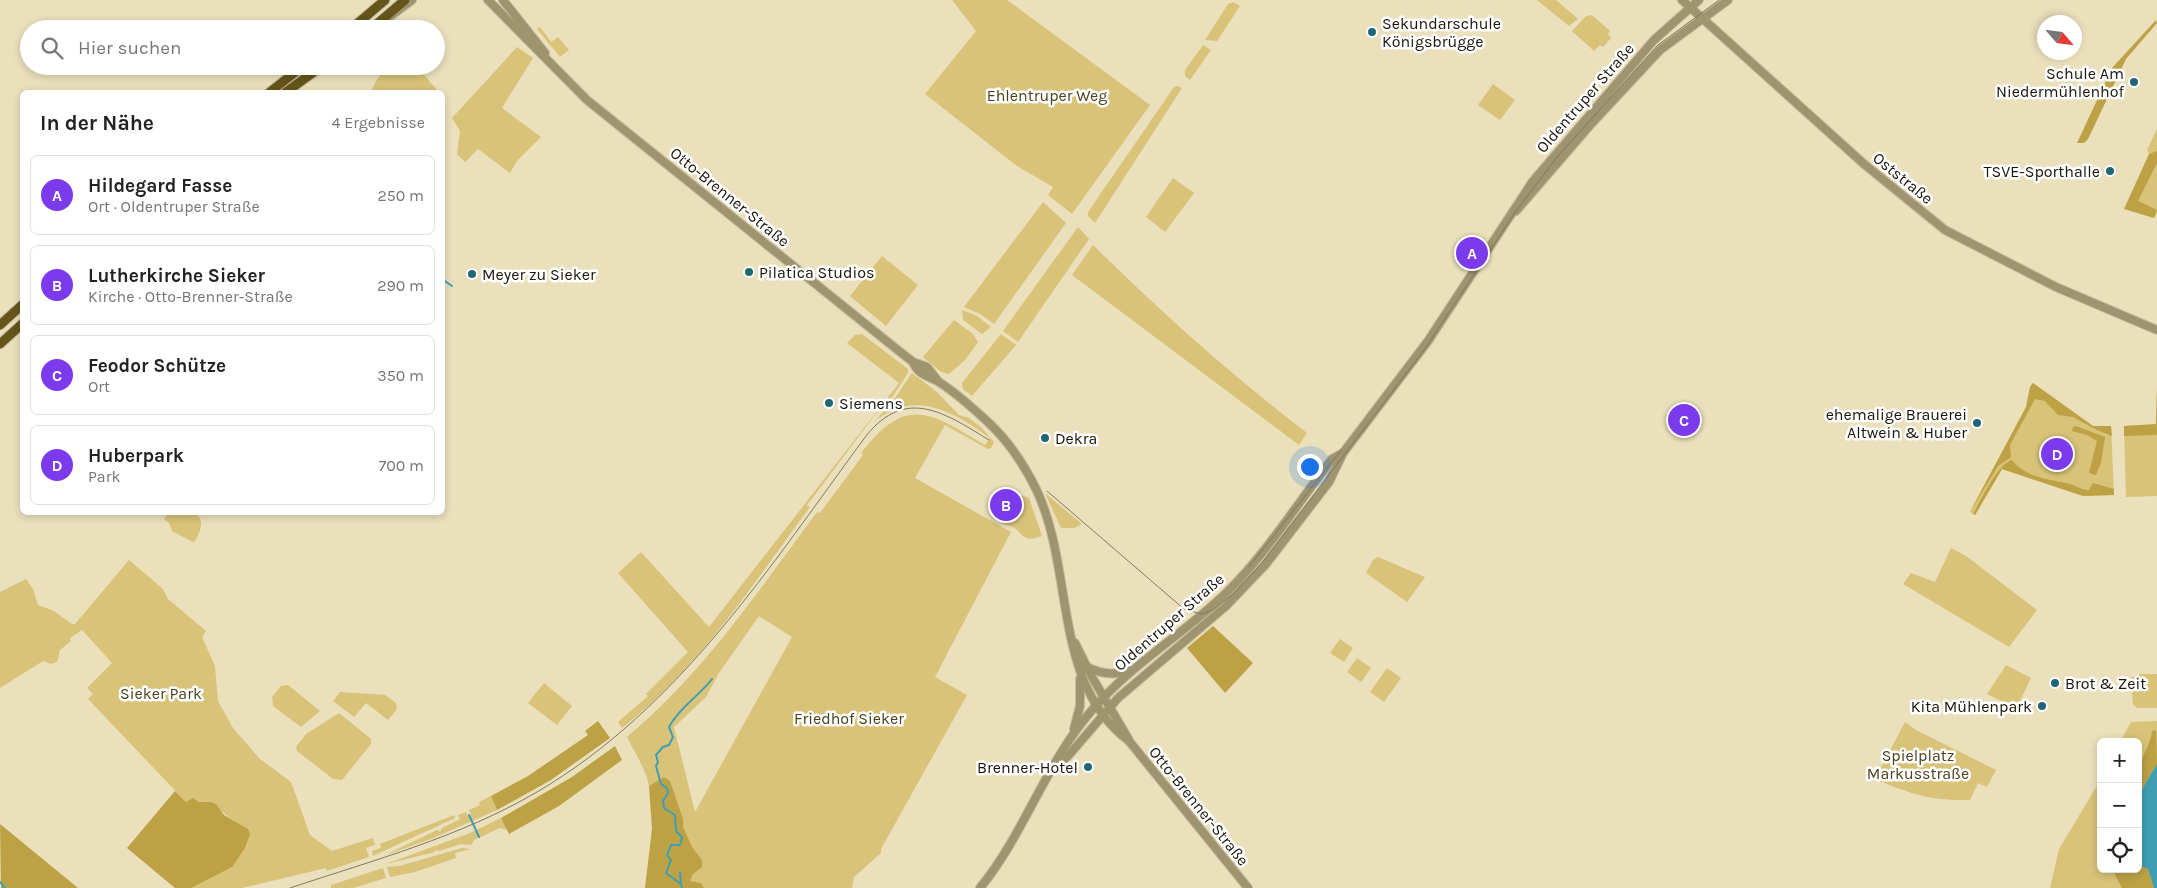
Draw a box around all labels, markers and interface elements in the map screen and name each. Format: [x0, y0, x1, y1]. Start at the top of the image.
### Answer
place label: Sekundarschule Königsbrügge [1382, 14, 1501, 51]
north arrow [2037, 15, 2082, 60]
search box [20, 20, 445, 75]
marker: Sekundarschule Königsbrügge [1366, 26, 1378, 38]
icon: search [38, 34, 66, 62]
text: Hier suchen [78, 37, 181, 59]
street label: Oldentruper Straße [1532, 39, 1638, 157]
place label: Schule Am Niedermühlenhof [1996, 64, 2125, 101]
marker: Schule Am Niedermühlenhof [2128, 76, 2140, 88]
park label: Ehlentruper Weg [987, 86, 1107, 105]
text: In der Nähe [40, 111, 154, 135]
text: 4 Ergebnisse [332, 113, 425, 132]
street label: Otto-Brenner-Straße [667, 143, 793, 251]
street label: Oststraße [1869, 148, 1937, 208]
place label: TSVE-Sporthalle [1984, 162, 2100, 181]
marker: TSVE-Sporthalle [2104, 165, 2116, 177]
text: Hildegard Fasse [88, 175, 232, 197]
text: A [52, 186, 62, 205]
text: 250 m [377, 186, 424, 205]
text: Ort · Oldentruper Straße [88, 197, 260, 216]
pin: A [1456, 234, 1488, 272]
place label: Pilatica Studios [759, 263, 874, 282]
text: Lutherkirche Sieker [88, 265, 265, 287]
place label: Meyer zu Sieker [482, 265, 596, 284]
marker: Pilatica Studios [743, 266, 755, 278]
marker: Meyer zu Sieker [466, 268, 478, 280]
text: B [52, 276, 62, 295]
text: 290 m [377, 276, 424, 295]
text: Kirche · Otto-Brenner-Straße [88, 287, 293, 306]
text: Feodor Schütze [88, 355, 226, 377]
text: C [52, 366, 62, 385]
text: 350 m [377, 366, 424, 385]
text: Ort [88, 377, 110, 396]
place label: Siemens [839, 394, 903, 413]
marker: Siemens [823, 397, 835, 409]
pin: C [1668, 401, 1700, 439]
place label: ehemalige Brauerei Altwein & Huber [1826, 405, 1967, 442]
marker: ehemalige Brauerei Altwein & Huber [1971, 417, 1983, 429]
place label: Dekra [1055, 429, 1097, 448]
marker: Dekra [1039, 432, 1051, 444]
pin: D [2041, 435, 2073, 473]
text: Huberpark [88, 445, 184, 467]
your location [1297, 454, 1323, 480]
text: D [52, 456, 62, 475]
text: 700 m [379, 456, 424, 475]
text: Park [88, 467, 120, 486]
pin: B [990, 486, 1022, 524]
street label: Oldentruper Straße [1110, 569, 1228, 675]
place label: Brot & Zeit [2065, 674, 2146, 693]
marker: Brot & Zeit [2049, 677, 2061, 689]
park label: Sieker Park [120, 684, 202, 703]
place label: Kita Mühlenpark [1911, 697, 2032, 716]
marker: Kita Mühlenpark [2036, 700, 2048, 712]
park label: Friedhof Sieker [794, 709, 904, 728]
map controls [2097, 738, 2142, 873]
button: + [2097, 738, 2142, 783]
street label: Otto-Brenner-Straße [1145, 743, 1253, 869]
park label: Spielplatz Markusstraße [1867, 746, 1969, 783]
place label: Brenner-Hotel [977, 758, 1078, 777]
marker: Brenner-Hotel [1082, 761, 1094, 773]
button: − [2097, 783, 2142, 828]
button: locate [2097, 828, 2142, 873]

